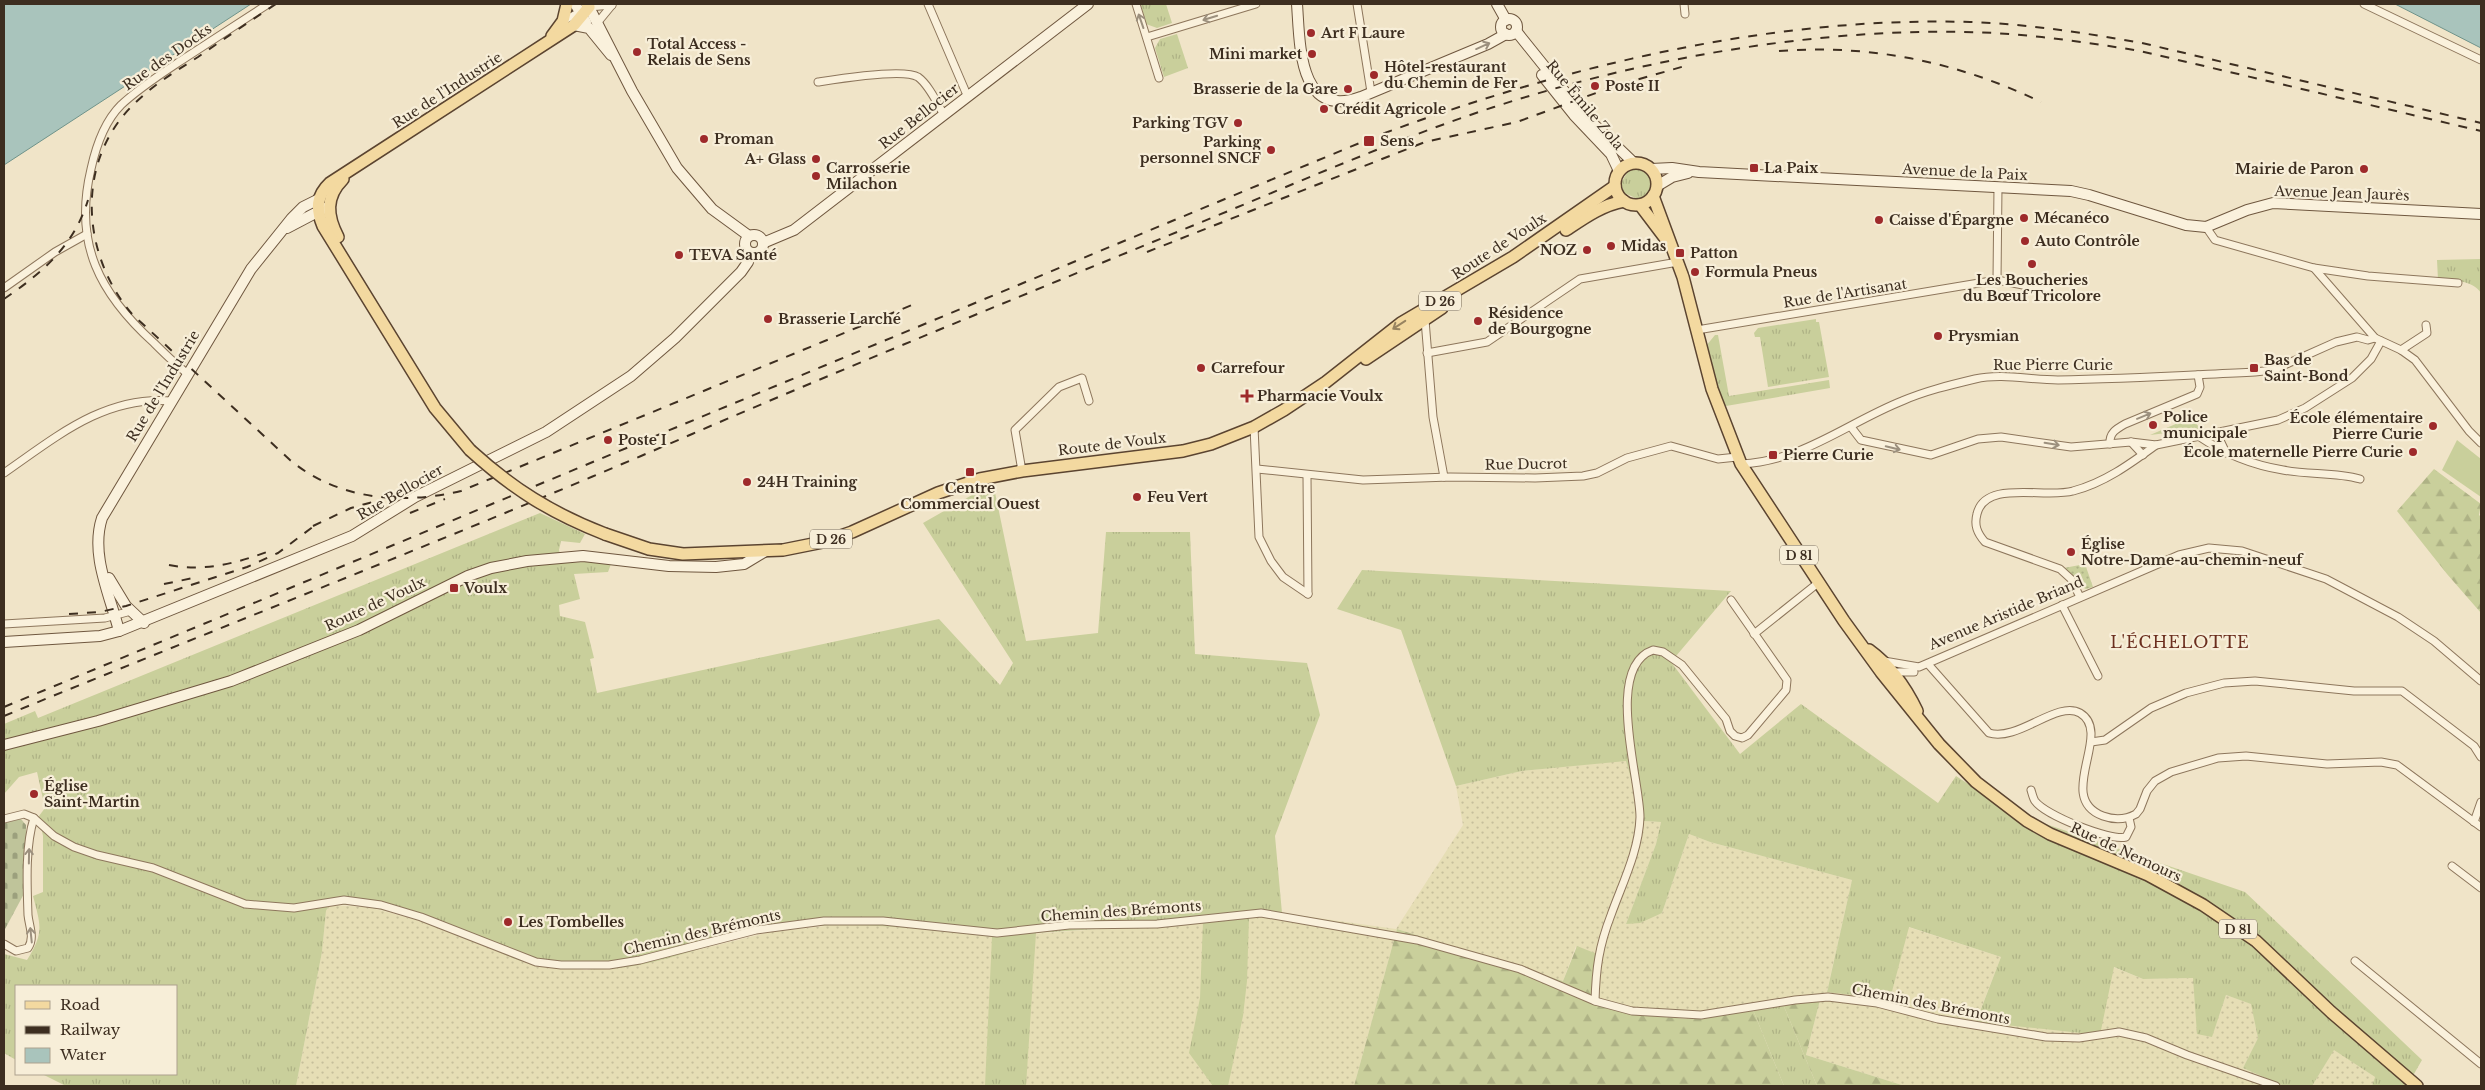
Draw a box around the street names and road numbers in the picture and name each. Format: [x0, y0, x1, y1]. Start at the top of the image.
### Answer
street label: Rue des Docks [119, 20, 215, 94]
street label: Rue de l'Industrie [389, 48, 505, 132]
street label: Rue Émile Zola [1542, 57, 1628, 154]
street label: Rue Bellocier [875, 79, 963, 153]
street label: Avenue de la Paix [1901, 160, 2029, 184]
street label: Avenue Jean Jaurès [2273, 182, 2410, 204]
street label: Route de Voulx [1448, 208, 1550, 283]
street label: Rue de l'Artisanat [1782, 274, 1909, 312]
road number: D 26 [1419, 292, 1461, 310]
street label: Rue de l'Industrie [123, 327, 203, 445]
street label: Rue Pierre Curie [1993, 356, 2113, 374]
street label: Route de Voulx [1057, 428, 1168, 460]
street label: Rue Ducrot [1485, 454, 1568, 474]
street label: Rue Bellocier [354, 460, 447, 524]
road number: D 26 [810, 530, 852, 548]
road number: D 81 [1780, 546, 1818, 564]
street label: Avenue Aristide Briand [1925, 572, 2086, 654]
street label: Route de Voulx [322, 573, 429, 635]
street label: Rue de Nemours [2067, 818, 2185, 886]
street label: Chemin des Brémonts [1040, 896, 1202, 926]
street label: Chemin des Brémonts [622, 905, 782, 959]
road number: D 81 [2219, 920, 2257, 939]
street label: Chemin des Brémonts [1850, 980, 2012, 1028]

